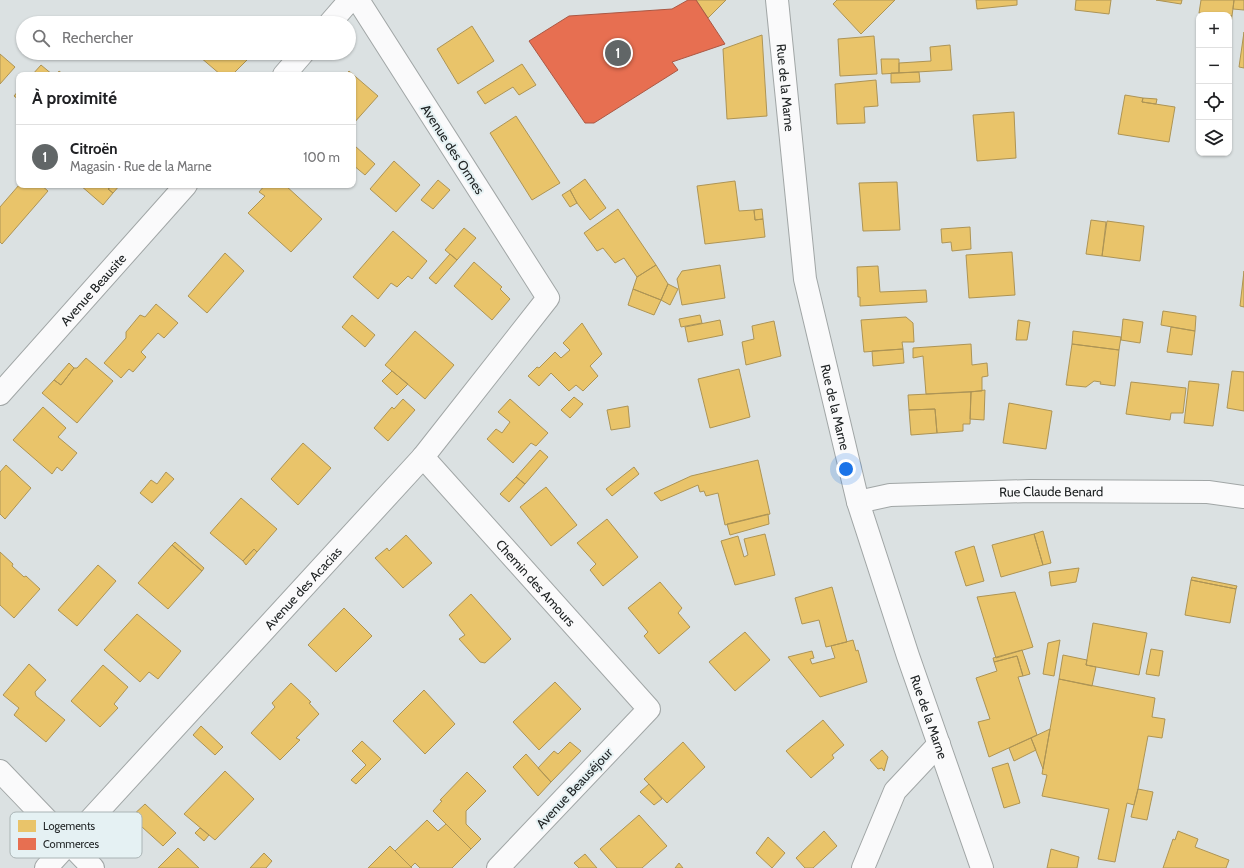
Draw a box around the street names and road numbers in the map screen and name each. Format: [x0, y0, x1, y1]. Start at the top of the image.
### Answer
street label: Rue de la Marne [773, 43, 798, 132]
street label: Avenue des Ormes [418, 101, 488, 197]
street label: Avenue Beausite [57, 250, 129, 329]
street label: Rue de la Marne [817, 362, 853, 452]
street label: Rue Claude Benard [999, 483, 1103, 500]
street label: Chemin des Amours [493, 536, 579, 630]
street label: Avenue des Acacias [261, 543, 345, 633]
street label: Rue de la Marne [907, 673, 951, 761]
street label: Avenue Beauséjour [533, 744, 617, 832]

